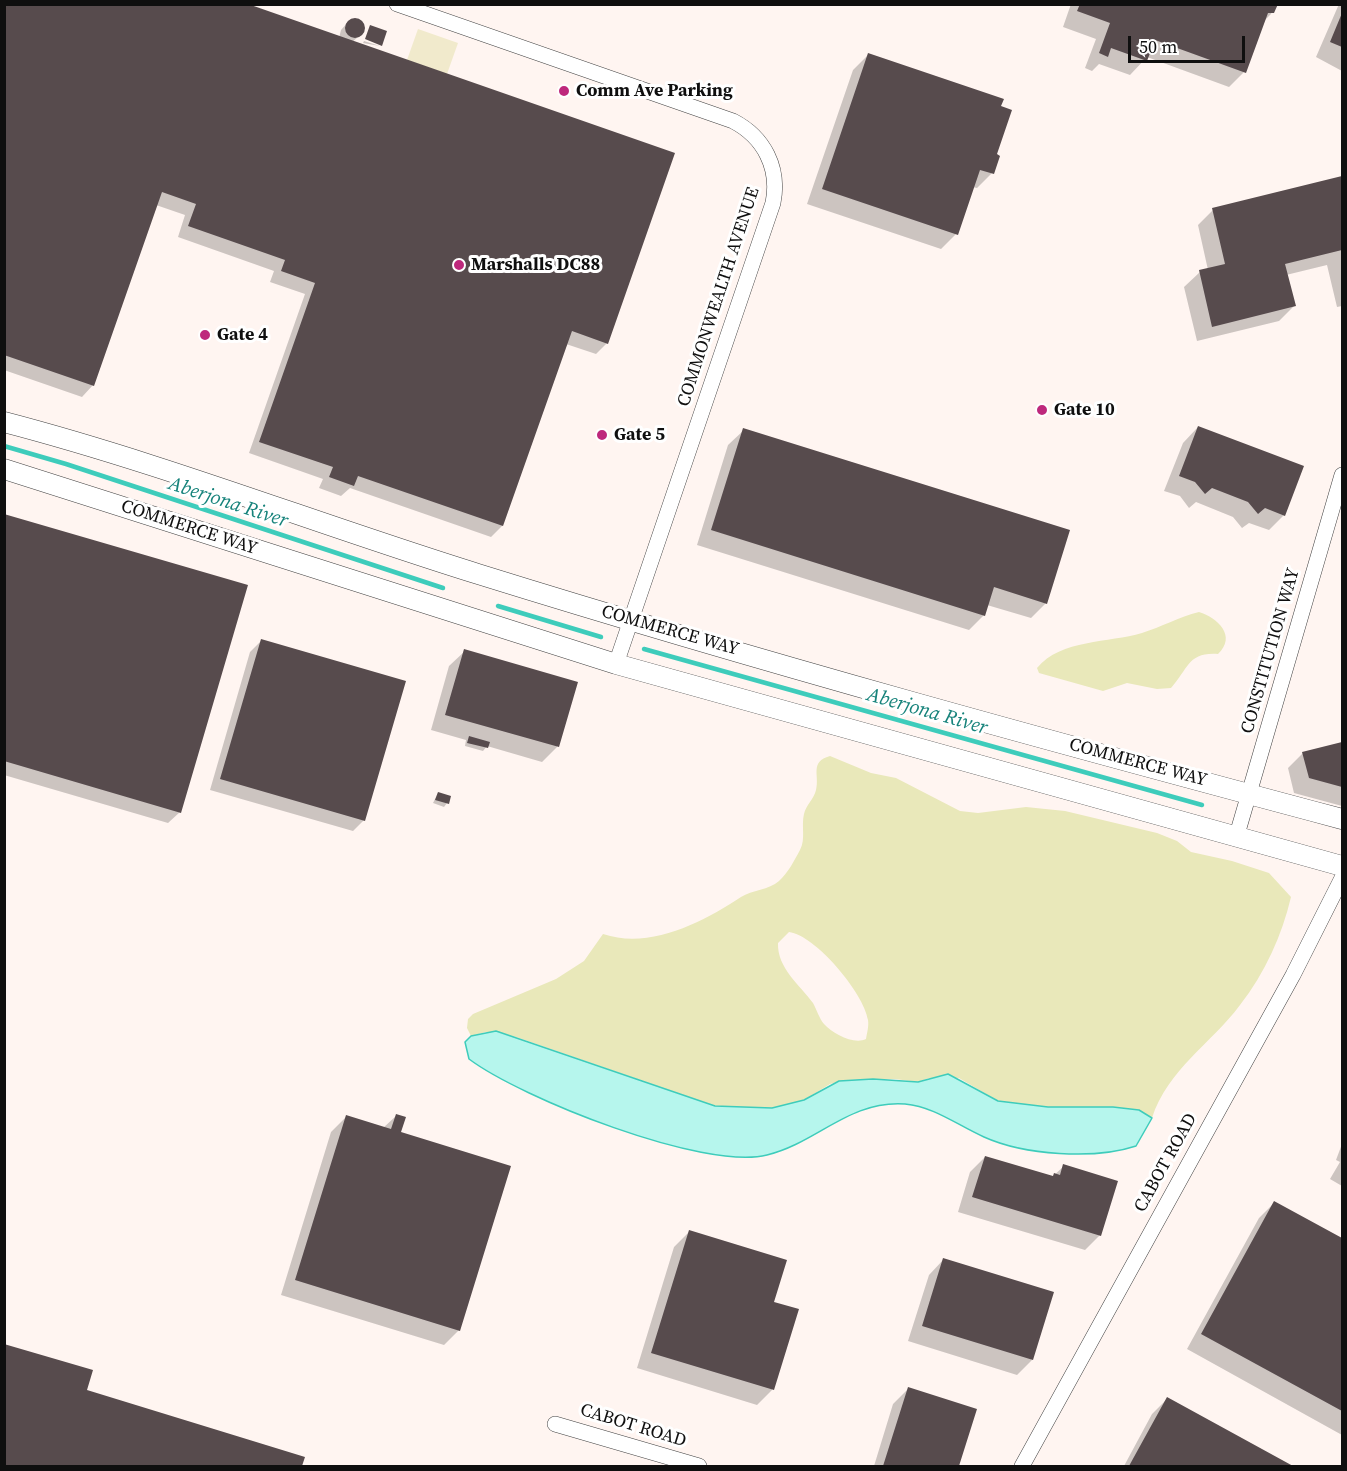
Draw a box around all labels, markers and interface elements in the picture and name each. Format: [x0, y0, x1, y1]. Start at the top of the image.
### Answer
scale bar [1131, 24, 1248, 62]
text: 50 m [1139, 34, 1177, 59]
place label: Comm Ave Parking [576, 80, 733, 102]
marker: Comm Ave Parking [557, 84, 571, 98]
street label: COMMONWEALTH AVENUE [673, 185, 765, 409]
place label: Marshalls DC88 [471, 254, 600, 276]
marker: Marshalls DC88 [452, 258, 466, 272]
place label: Gate 4 [217, 324, 268, 346]
marker: Gate 4 [198, 328, 212, 342]
place label: Gate 10 [1054, 399, 1115, 421]
marker: Gate 10 [1035, 403, 1049, 417]
place label: Gate 5 [614, 424, 665, 446]
marker: Gate 5 [595, 428, 609, 442]
water label: Aberjona River [165, 472, 291, 534]
street label: COMMERCE WAY [118, 496, 260, 560]
street label: CONSTITUTION WAY [1237, 566, 1305, 736]
street label: COMMERCE WAY [599, 601, 741, 661]
water label: Aberjona River [864, 683, 990, 741]
street label: COMMERCE WAY [1067, 734, 1209, 792]
street label: CABOT ROAD [1130, 1110, 1202, 1216]
street label: CABOT ROAD [577, 1400, 689, 1452]

